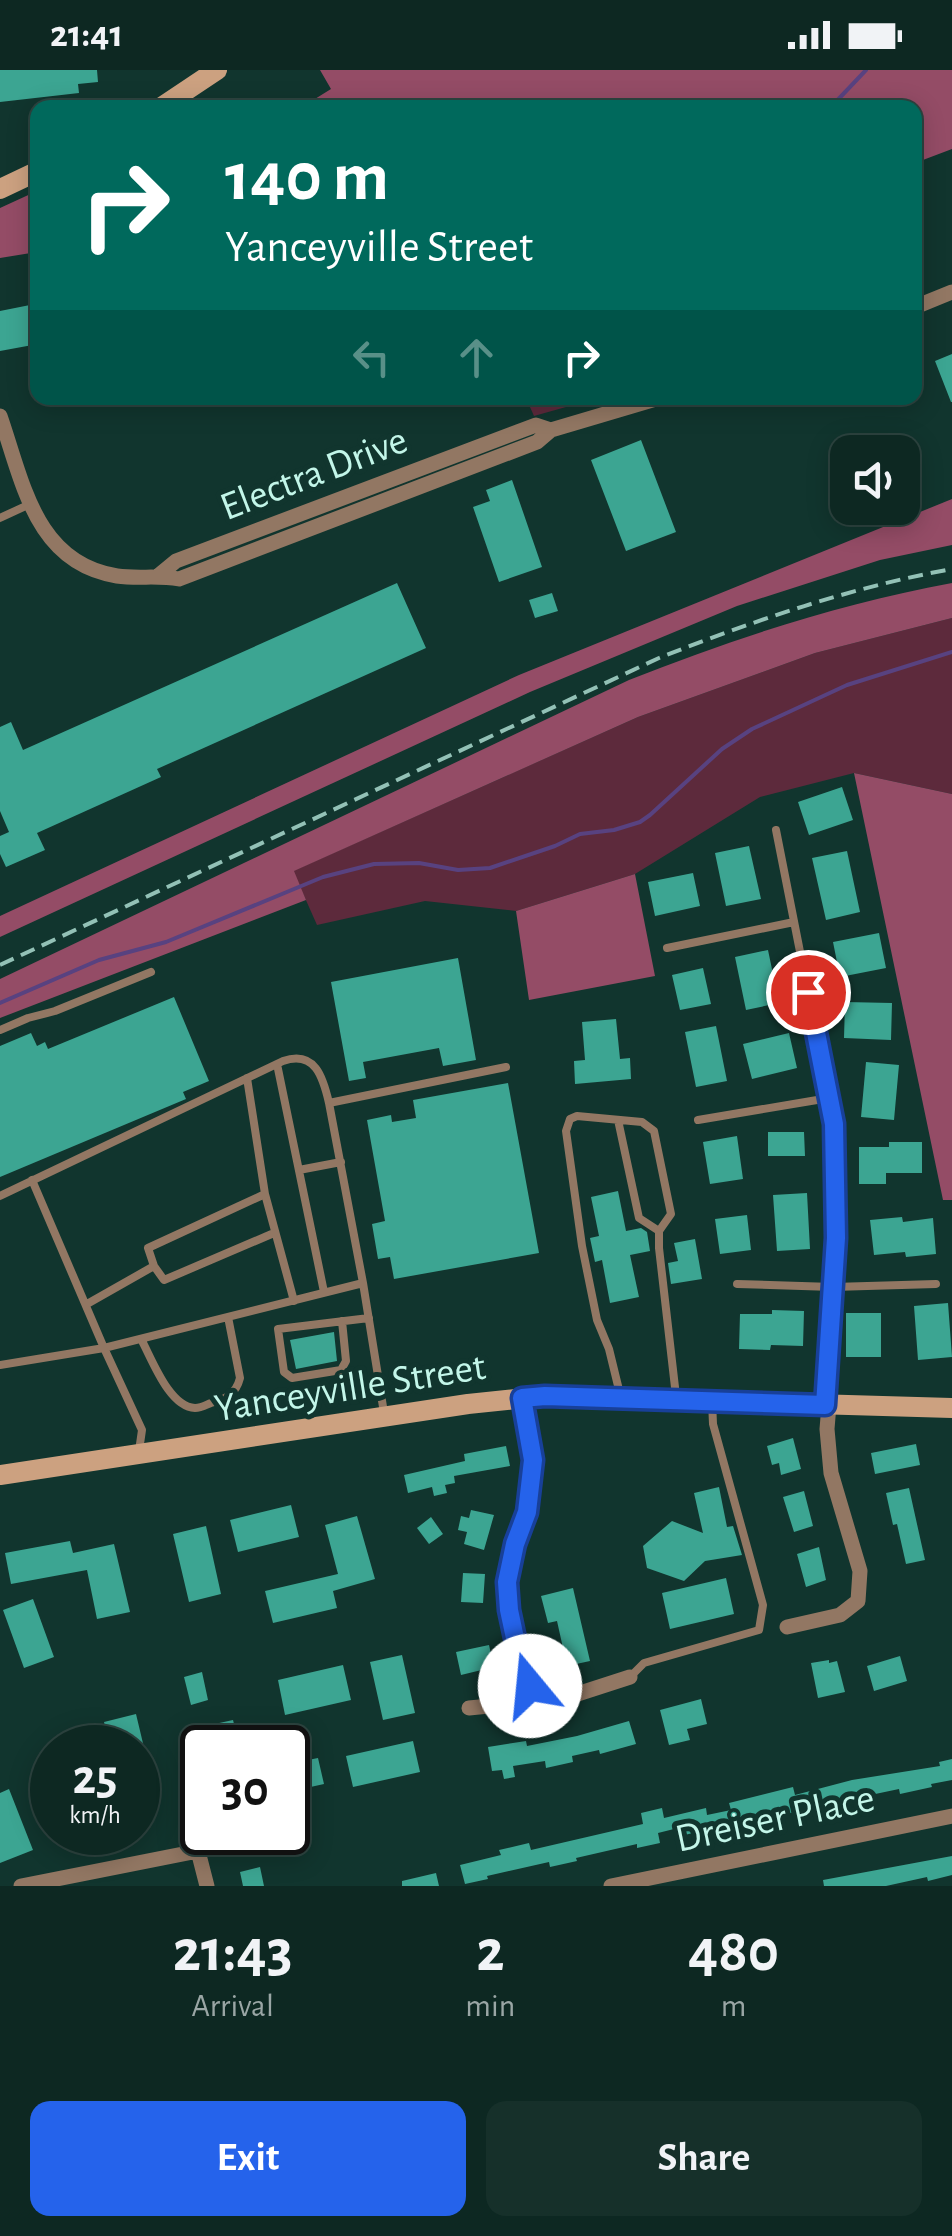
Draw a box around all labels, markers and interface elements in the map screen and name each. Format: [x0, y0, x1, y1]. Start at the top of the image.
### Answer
text: 21:41 [50, 16, 123, 54]
icon: right [60, 140, 190, 270]
text: 140 m [225, 143, 389, 213]
text: Yanceyville Street [225, 225, 533, 270]
icon: left [344, 330, 399, 385]
icon: ahead [449, 330, 504, 385]
icon: right [554, 330, 609, 385]
street label: Electra Drive [215, 420, 413, 528]
map controls [830, 435, 920, 525]
button: sound [830, 435, 920, 525]
pin [766, 950, 851, 1035]
icon: arrive [781, 965, 836, 1020]
street label: Yanceyville Street [212, 1347, 489, 1429]
position arrow [478, 1634, 582, 1738]
speed limit sign: 30 [180, 1725, 310, 1855]
text: 25 [72, 1753, 118, 1803]
street label: Dreiser Place [672, 1778, 878, 1860]
text: km/h [69, 1803, 121, 1828]
text: 21:43 [173, 1922, 293, 1982]
text: 2 [476, 1922, 504, 1982]
text: 480 [688, 1922, 779, 1982]
text: Arrival [192, 1990, 274, 2022]
text: min [465, 1990, 515, 2022]
text: m [721, 1990, 746, 2022]
button: Exit [30, 2101, 466, 2216]
button: Share [486, 2101, 922, 2216]

